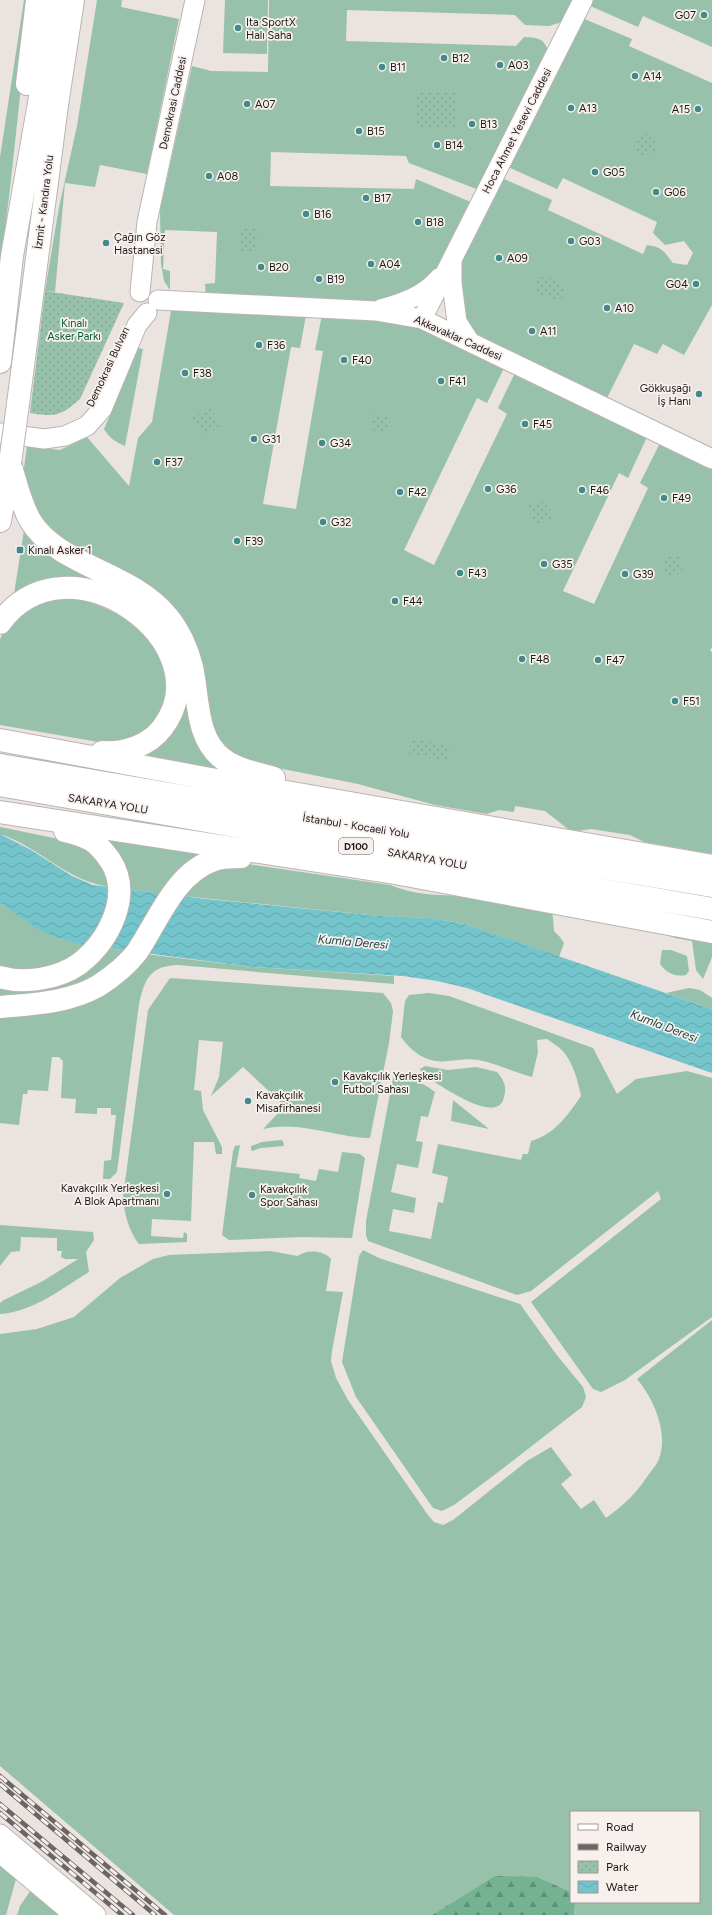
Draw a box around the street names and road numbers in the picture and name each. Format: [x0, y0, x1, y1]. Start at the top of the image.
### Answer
street label: Demokrasi Caddesi [157, 55, 189, 151]
street label: Hoca Ahmet Yesevi Caddesi [480, 66, 554, 196]
street label: İzmit - Kandıra Yolu [32, 154, 56, 250]
street label: Akkavaklar Caddesi [412, 313, 504, 363]
street label: Demokrasi Bulvarı [84, 325, 132, 409]
street label: SAKARYA YOLU [67, 791, 149, 817]
street label: İstanbul - Kocaeli Yolu [302, 811, 410, 841]
road number: D100 [339, 838, 373, 854]
street label: SAKARYA YOLU [386, 846, 468, 872]

